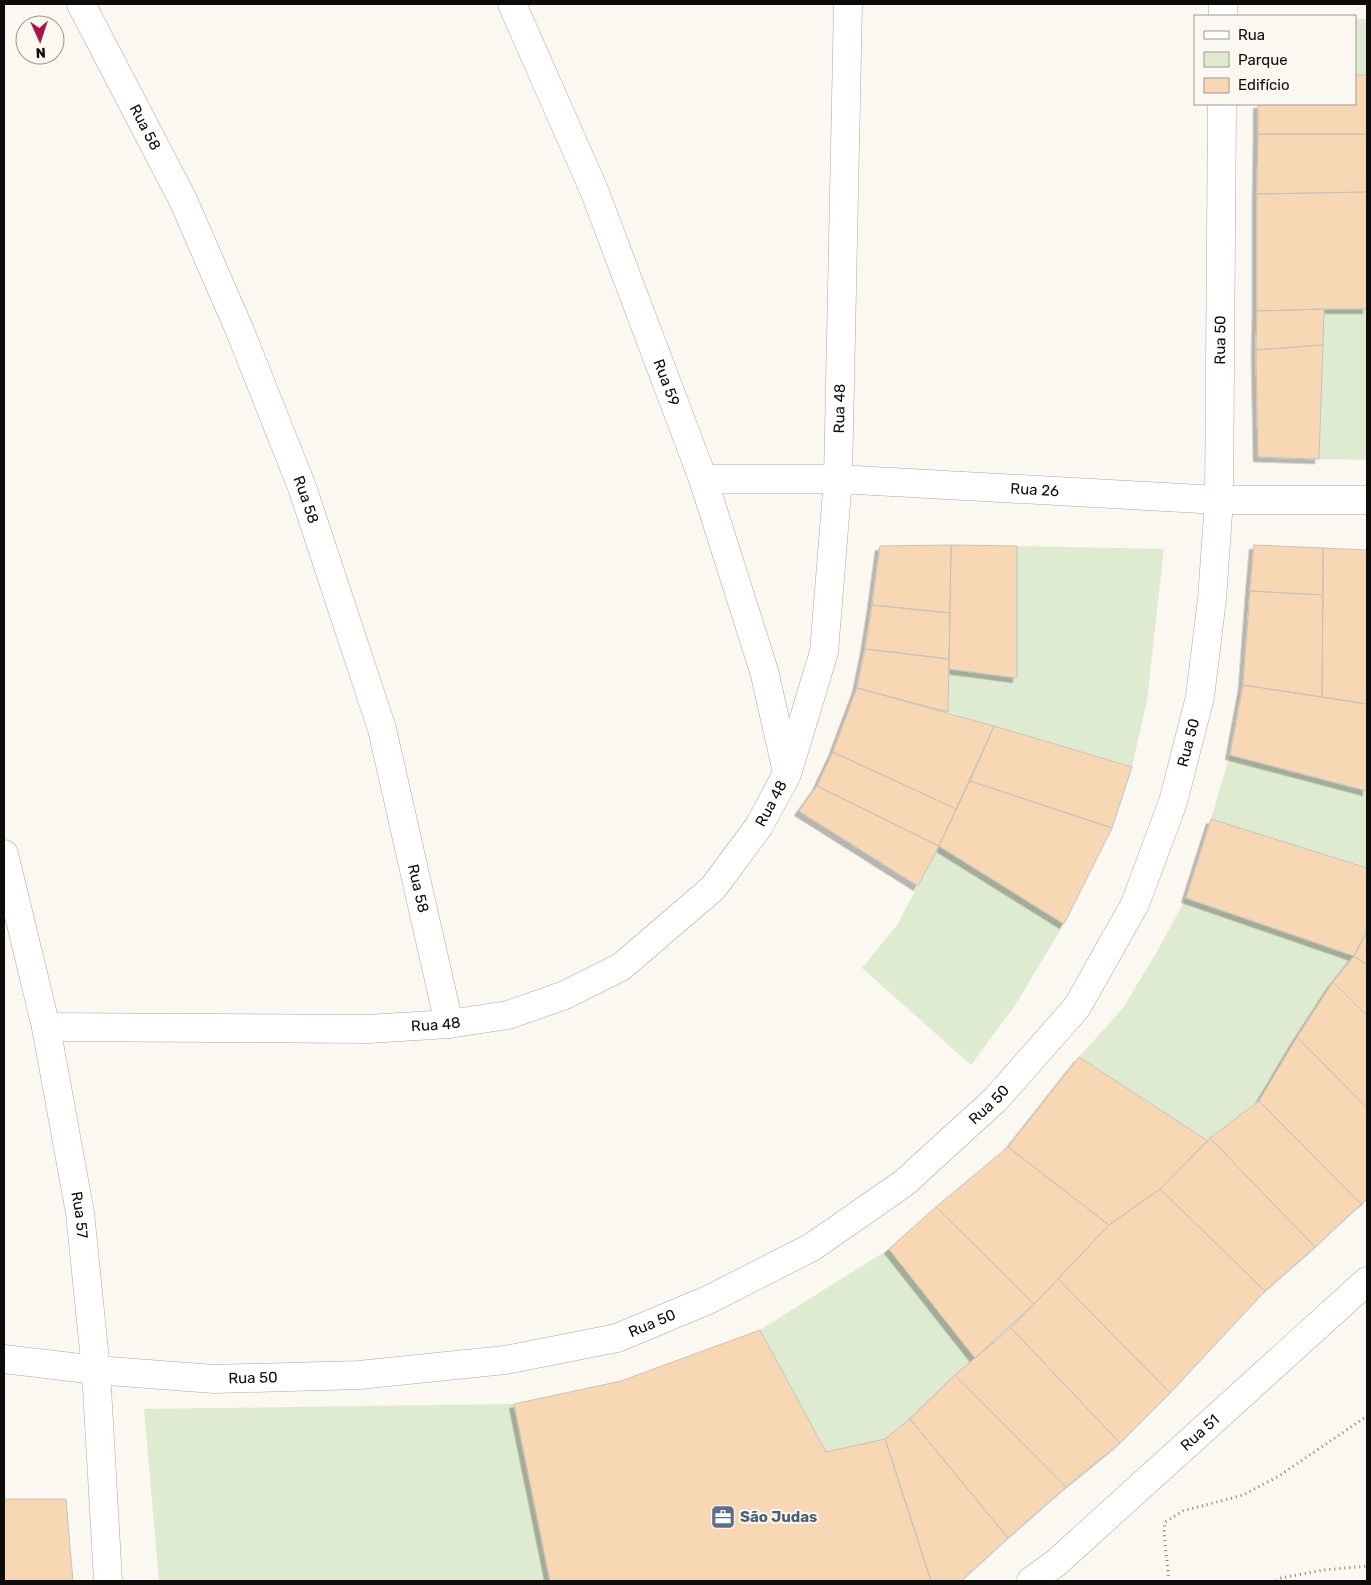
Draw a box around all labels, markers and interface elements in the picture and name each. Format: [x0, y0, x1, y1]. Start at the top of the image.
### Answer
north arrow [15, 15, 65, 65]
legend [1194, 15, 1356, 105]
text: Rua [1238, 26, 1265, 44]
text: N [35, 44, 46, 61]
text: Parque [1238, 51, 1288, 69]
text: Edifício [1238, 76, 1290, 94]
street label: Rua 58 [126, 101, 165, 153]
street label: Rua 50 [1211, 315, 1229, 365]
street label: Rua 59 [650, 357, 684, 409]
street label: Rua 48 [830, 383, 849, 433]
street label: Rua 58 [289, 473, 322, 526]
street label: Rua 26 [1010, 480, 1060, 500]
street label: Rua 50 [1173, 716, 1203, 769]
street label: Rua 48 [751, 777, 791, 830]
street label: Rua 58 [404, 862, 432, 914]
street label: Rua 48 [411, 1013, 462, 1035]
street label: Rua 50 [965, 1081, 1013, 1128]
street label: Rua 57 [67, 1190, 92, 1240]
street label: Rua 50 [626, 1306, 678, 1341]
street label: Rua 50 [228, 1368, 278, 1388]
street label: Rua 51 [1177, 1410, 1223, 1455]
office icon: São Judas [710, 1504, 736, 1530]
place label: São Judas [740, 1508, 817, 1526]

